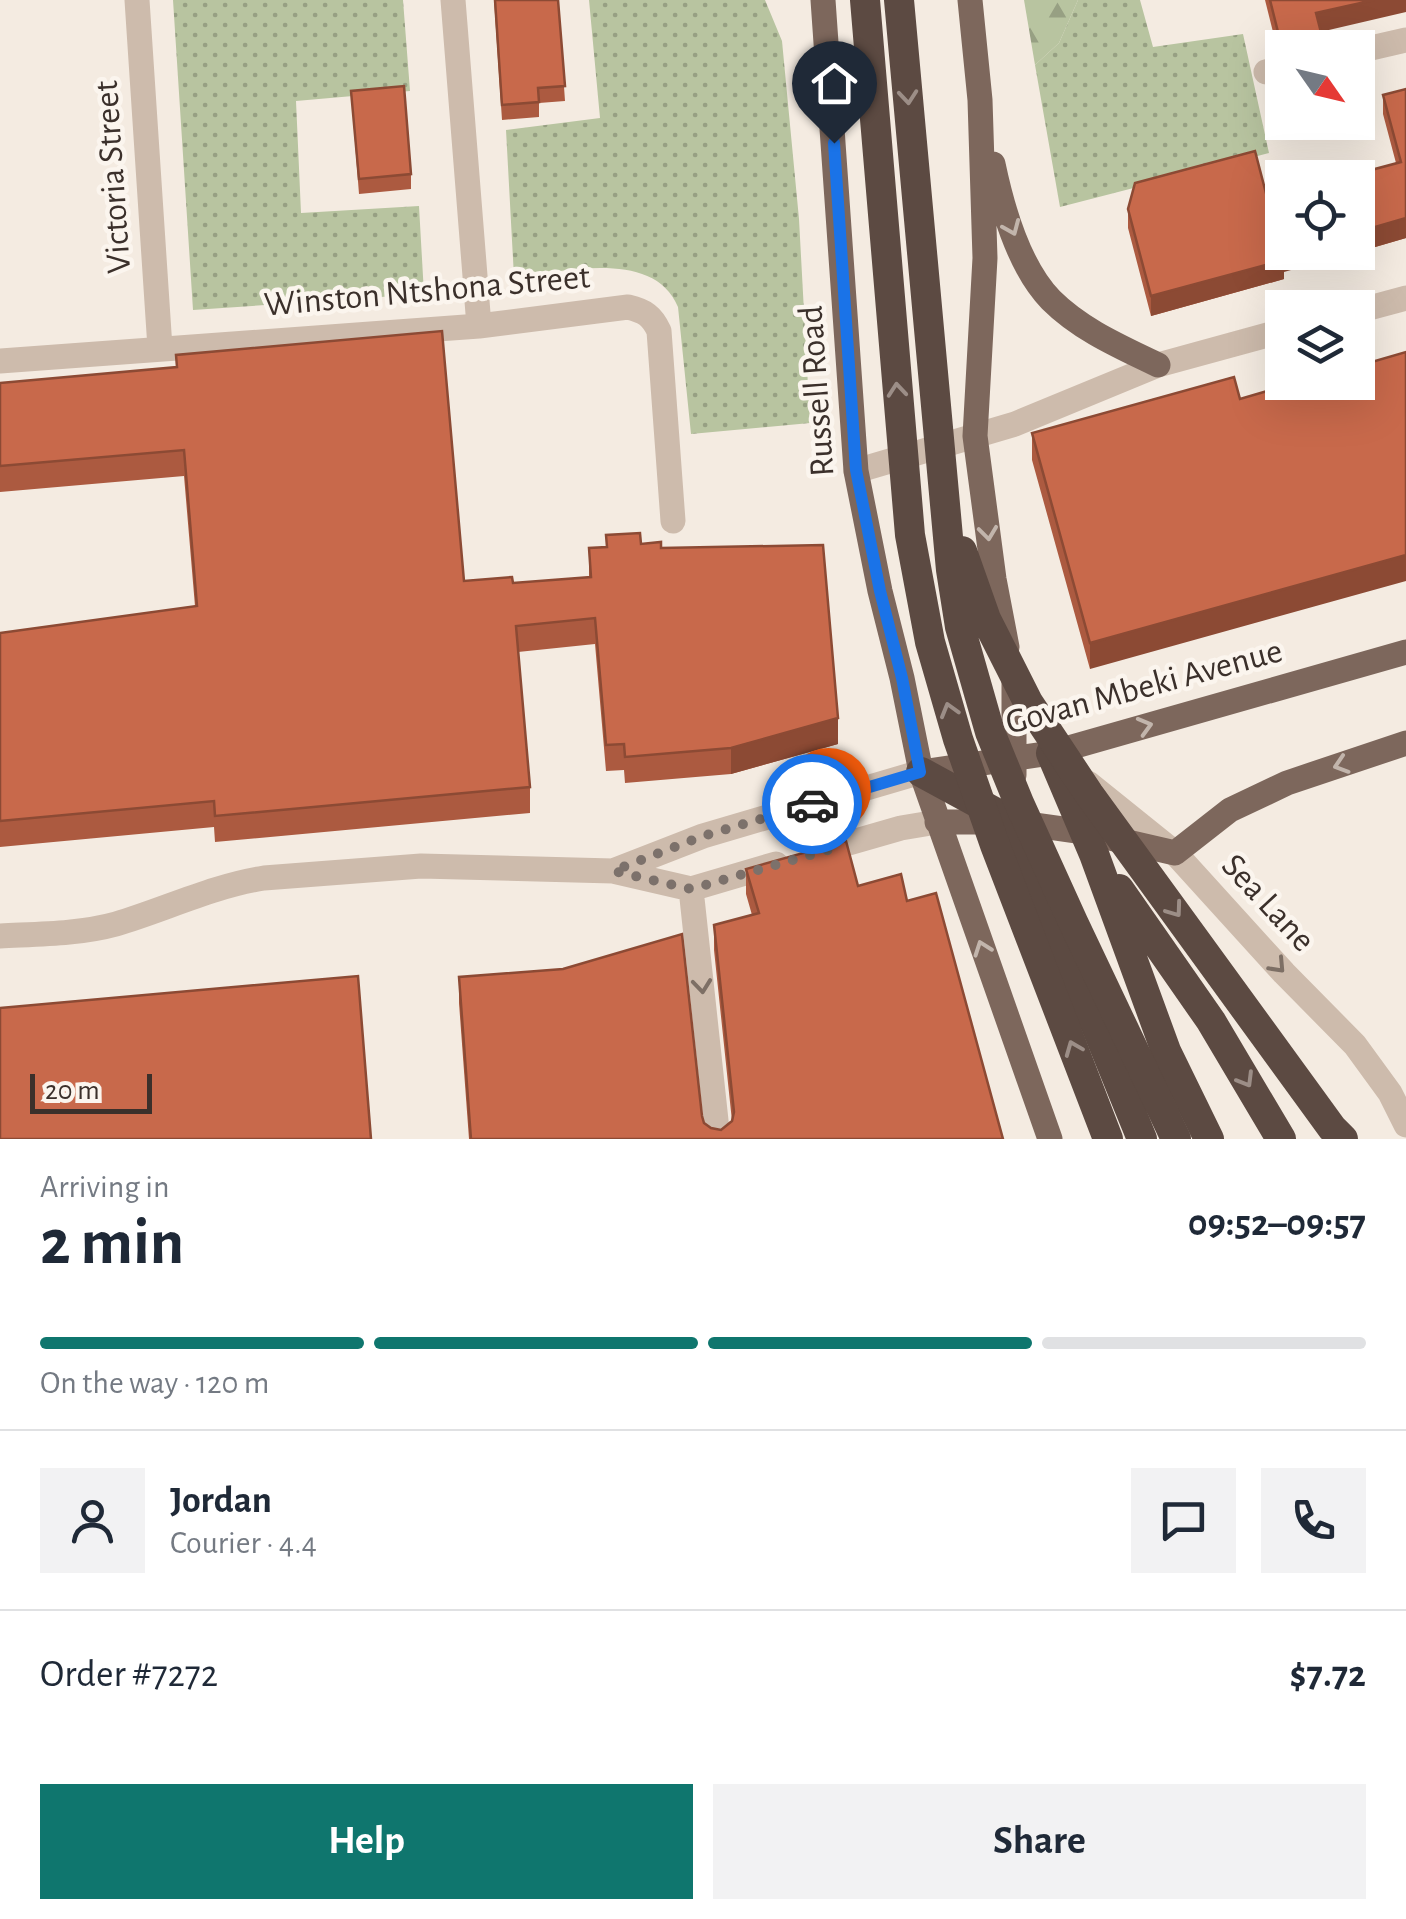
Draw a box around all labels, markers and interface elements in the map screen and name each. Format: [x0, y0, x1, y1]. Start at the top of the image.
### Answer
north arrow [1265, 30, 1375, 140]
map controls [1265, 30, 1375, 400]
pin [792, 41, 877, 144]
icon: home [807, 56, 862, 111]
street label: Victoria Street [89, 79, 137, 275]
one-way arrow [897, 90, 918, 106]
button: locate [1265, 160, 1375, 270]
one-way arrow [1000, 218, 1020, 236]
street label: Winston Ntshona Street [263, 259, 591, 323]
button: layers [1265, 290, 1375, 400]
street label: Russell Road [794, 304, 840, 478]
one-way arrow [887, 382, 909, 398]
one-way arrow [977, 525, 998, 541]
street label: Govan Mbeki Avenue [1002, 633, 1286, 741]
one-way arrow [940, 702, 961, 719]
one-way arrow [1136, 717, 1153, 738]
pin [786, 748, 871, 851]
one-way arrow [1333, 753, 1350, 773]
courier [762, 754, 862, 854]
icon: bag [801, 763, 856, 818]
icon: car [785, 777, 840, 832]
street label: Sea Lane [1215, 848, 1321, 958]
one-way arrow [1163, 899, 1181, 917]
one-way arrow [973, 941, 994, 958]
one-way arrow [1266, 954, 1284, 973]
one-way arrow [691, 978, 712, 994]
one-way arrow [1064, 1041, 1084, 1058]
scale bar [30, 1069, 152, 1114]
one-way arrow [1234, 1069, 1253, 1087]
text: 20 m [45, 1077, 100, 1105]
text: Arriving in [40, 1171, 169, 1203]
text: 09:52–09:57 [1188, 1205, 1366, 1243]
text: 2 min [40, 1211, 184, 1276]
text: On the way · 120 m [40, 1367, 269, 1399]
button: person [40, 1468, 145, 1573]
button: chat [1131, 1468, 1236, 1573]
button: phone [1261, 1468, 1366, 1573]
text: Jordan [170, 1482, 272, 1520]
text: Courier · 4.4 [170, 1527, 317, 1559]
text: Order #7272 [40, 1656, 218, 1694]
text: $7.72 [1289, 1656, 1366, 1694]
button: Help [40, 1784, 693, 1899]
button: Share [713, 1784, 1366, 1899]

